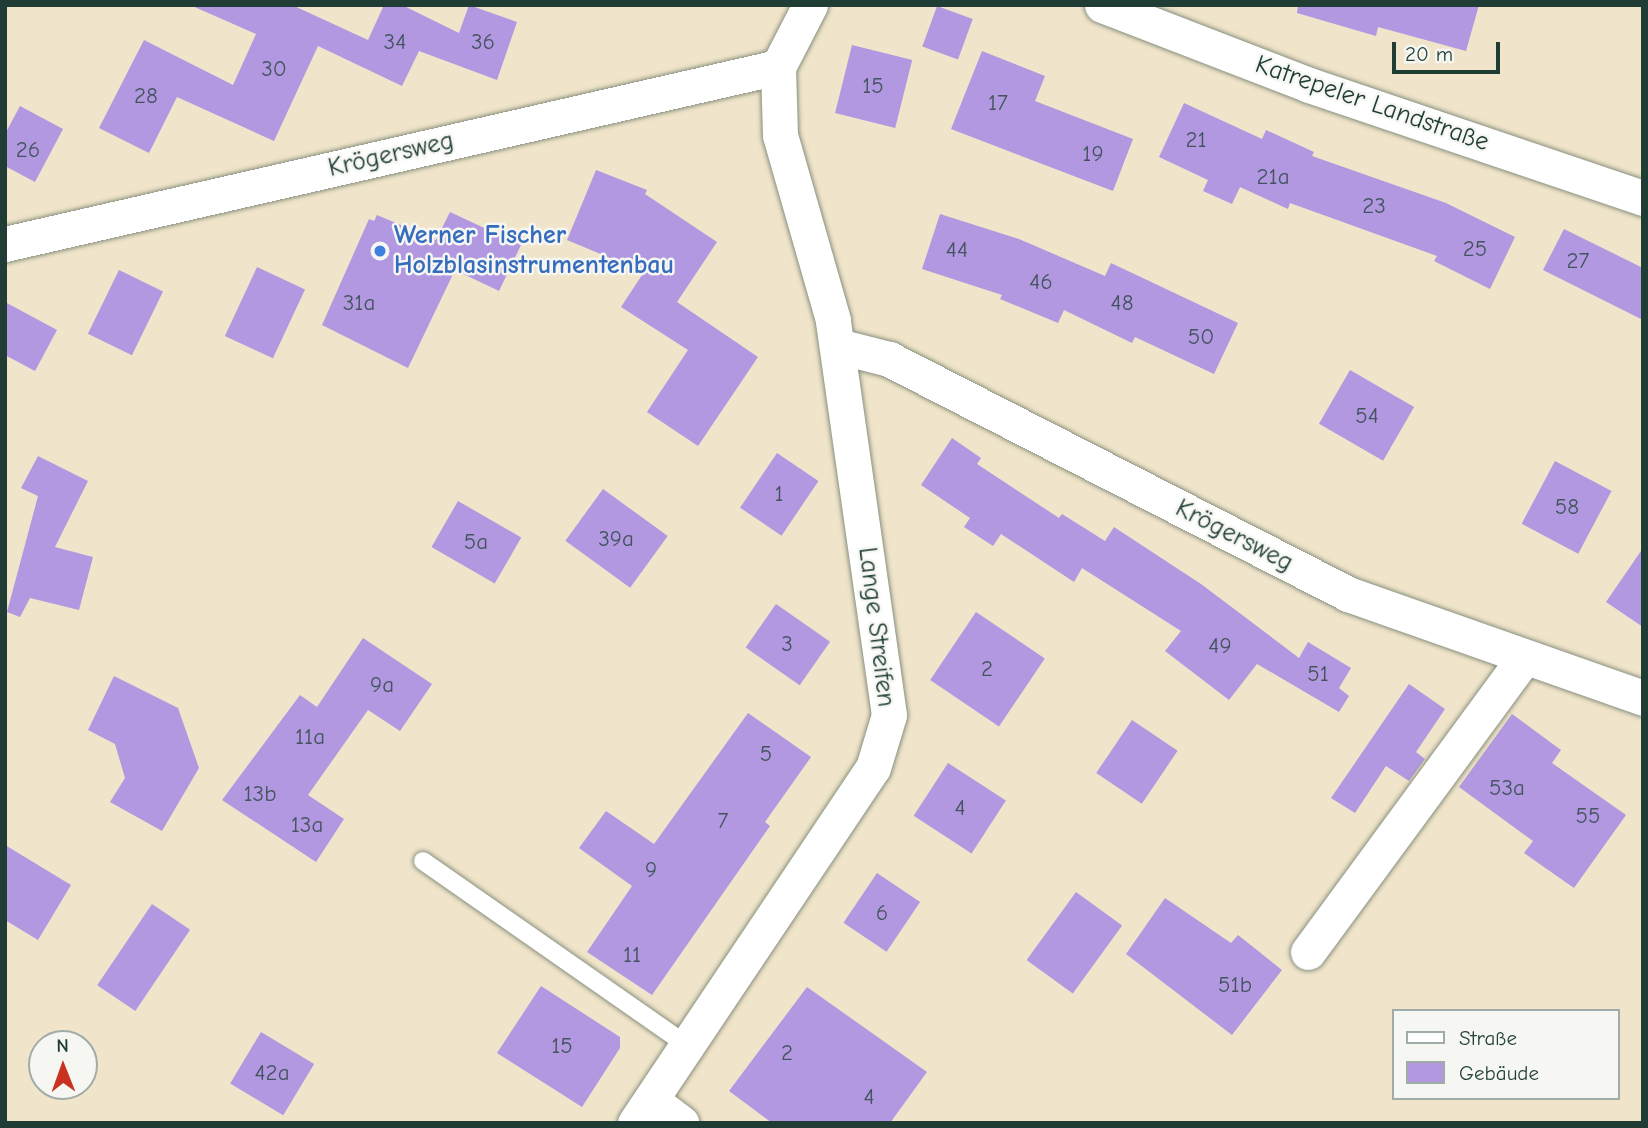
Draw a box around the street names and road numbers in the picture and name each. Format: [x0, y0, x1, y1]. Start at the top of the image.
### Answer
street label: Katrepeler Landstraße [1251, 49, 1493, 159]
street label: Krögersweg [325, 125, 457, 185]
street label: Krögersweg [1170, 493, 1298, 579]
street label: Lange Streifen [851, 545, 901, 709]

